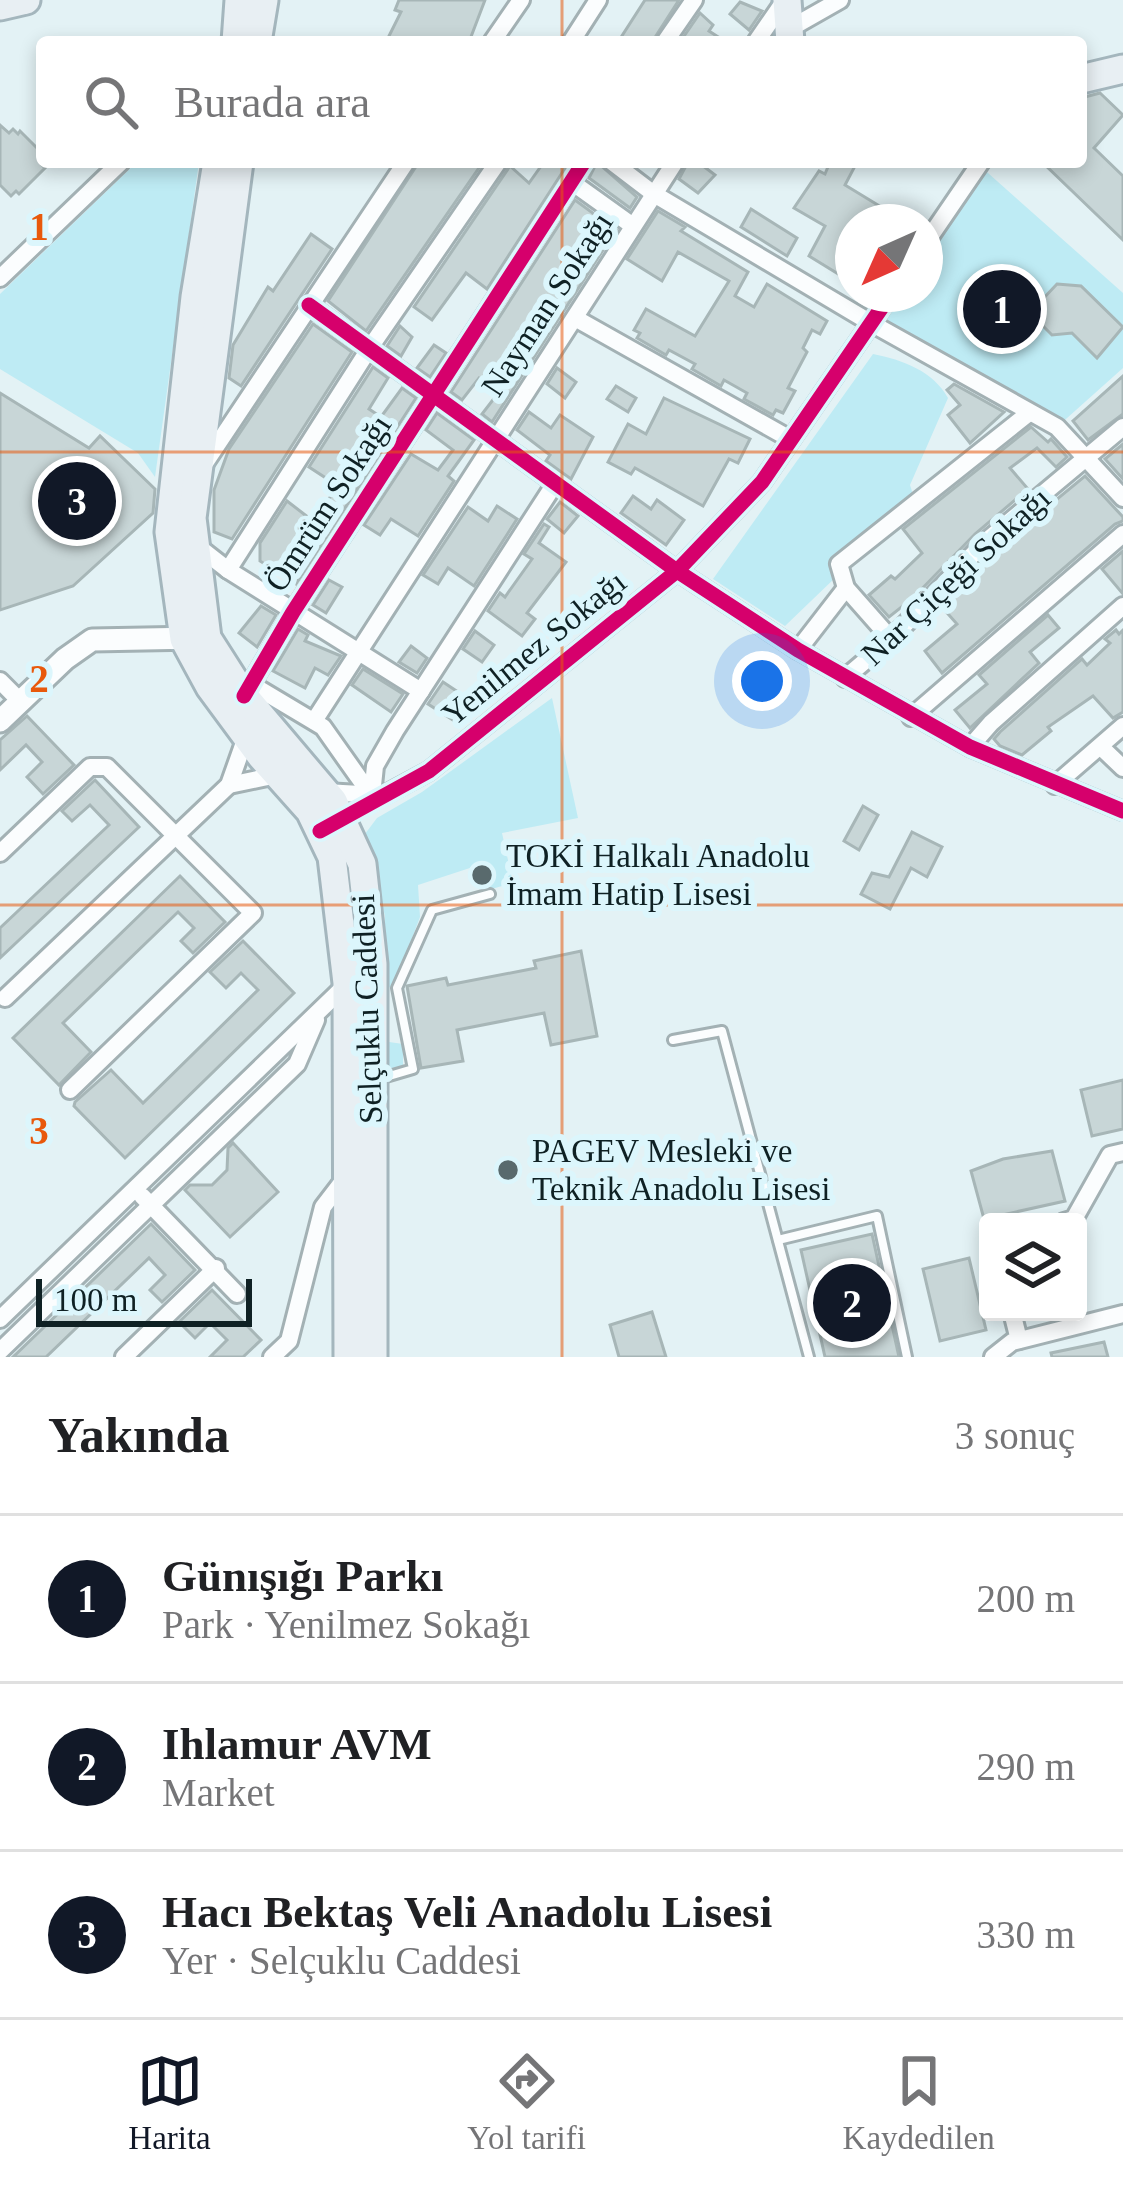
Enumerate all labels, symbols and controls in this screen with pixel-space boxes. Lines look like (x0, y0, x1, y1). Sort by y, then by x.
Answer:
search box (36, 36, 1087, 168)
icon: search (78, 69, 144, 135)
text: Burada ara (174, 77, 370, 127)
north arrow (835, 204, 943, 312)
text: 1 (29, 205, 49, 248)
street label: Nayman Sokağı (474, 205, 620, 403)
pin: 1 (963, 264, 1041, 354)
street label: Ömrüm Sokağı (258, 408, 398, 598)
pin: 3 (38, 456, 116, 546)
street label: Nar Çiçeği Sokağı (855, 480, 1057, 672)
street label: Yenilmez Sokağı (435, 563, 633, 733)
your location (732, 651, 792, 711)
text: 2 (29, 657, 49, 700)
place label: TOKİ Halkalı Anadolu İmam Hatip Lisesi (506, 838, 810, 912)
marker: TOKİ Halkalı Anadolu İmam Hatip Lisesi (469, 862, 495, 888)
street label: Selçuklu Caddesi (345, 893, 389, 1125)
text: 3 (29, 1109, 49, 1152)
place label: PAGEV Mesleki ve Teknik Anadolu Lisesi (532, 1133, 830, 1207)
marker: PAGEV Mesleki ve Teknik Anadolu Lisesi (495, 1157, 521, 1183)
map controls (979, 1213, 1087, 1321)
button: layers (979, 1213, 1087, 1321)
pin: 2 (813, 1258, 891, 1348)
scale bar (36, 1273, 252, 1326)
text: 100 m (54, 1282, 137, 1318)
text: Yakında (48, 1407, 229, 1463)
text: 3 sonuç (955, 1414, 1075, 1457)
text: Günışığı Parkı (162, 1551, 443, 1601)
text: 1 (77, 1577, 97, 1620)
text: 200 m (976, 1577, 1075, 1620)
text: Park · Yenilmez Sokağı (162, 1603, 530, 1646)
text: Ihlamur AVM (162, 1719, 432, 1769)
text: 2 (77, 1745, 97, 1788)
text: 290 m (976, 1745, 1075, 1788)
text: Market (162, 1771, 275, 1814)
text: Hacı Bektaş Veli Anadolu Lisesi (162, 1887, 772, 1937)
text: 3 (77, 1913, 97, 1956)
text: 330 m (976, 1913, 1075, 1956)
text: Yer · Selçuklu Caddesi (162, 1939, 521, 1982)
tab: Harita (128, 2048, 211, 2157)
tab: Yol tarifi (467, 2048, 586, 2157)
tab: Kaydedilen (843, 2048, 995, 2157)

